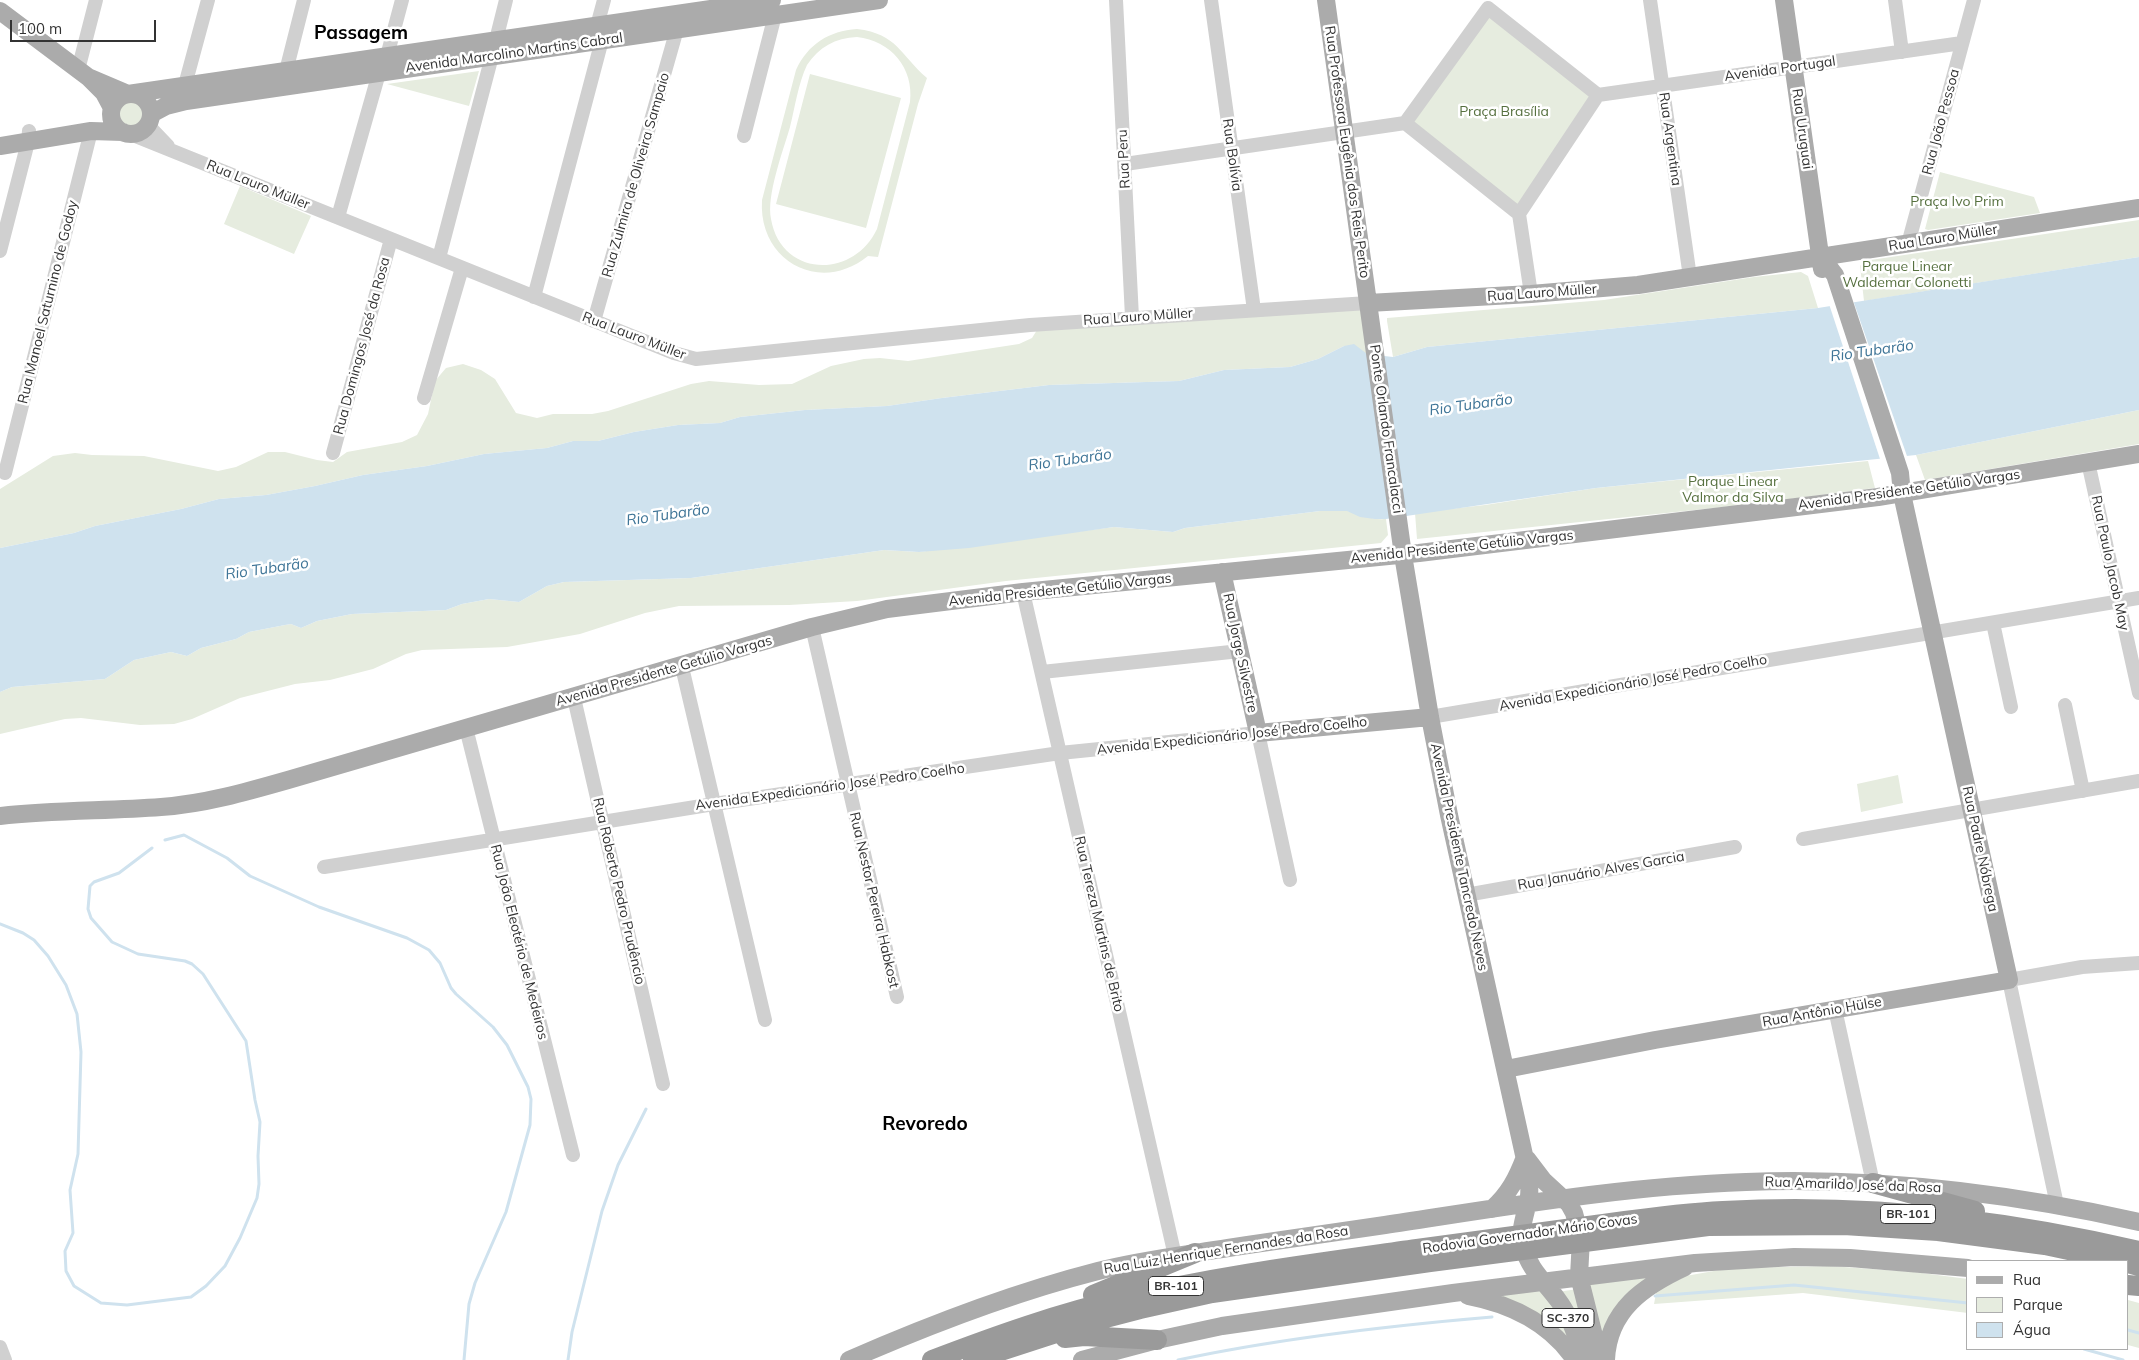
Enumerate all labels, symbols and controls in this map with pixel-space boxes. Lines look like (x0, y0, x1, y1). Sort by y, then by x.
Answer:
scale bar (12, 10, 159, 42)
text: 100 m (18, 19, 62, 38)
district label: Passagem (314, 22, 408, 44)
street label: Rua Professora Eugênia dos Reis Perito (1321, 25, 1373, 279)
street label: Avenida Marcolino Martins Cabral (404, 29, 624, 77)
street label: Avenida Portugal (1723, 53, 1837, 85)
street label: Rua João Pessoa (1919, 67, 1963, 177)
street label: Rua Zulmira de Oliveira Sampaio (599, 71, 673, 279)
street label: Rua Uruguai (1788, 88, 1816, 170)
street label: Rua Argentina (1655, 91, 1685, 187)
park label: Praça Brasília (1459, 104, 1549, 120)
street label: Rua Bolívia (1219, 118, 1245, 192)
street label: Rua Peru (1114, 129, 1134, 189)
street label: Rua Lauro Müller (204, 157, 312, 213)
park label: Praça Ivo Prim (1910, 194, 2004, 210)
street label: Rua Manoel Saturnino de Godoy (15, 198, 81, 406)
street label: Rua Lauro Müller (1887, 221, 1999, 255)
street label: Rua Domingos José da Rosa (330, 255, 394, 437)
park label: Parque Linear Waldemar Colonetti (1842, 259, 1972, 292)
street label: Rua Lauro Müller (1487, 281, 1597, 305)
street label: Rua Lauro Müller (1083, 305, 1193, 329)
street label: Rua Lauro Müller (580, 308, 688, 364)
water label: Rio Tubarão (1829, 336, 1915, 366)
street label: Ponte Orlando Francalacci (1366, 343, 1406, 515)
water label: Rio Tubarão (1428, 390, 1514, 420)
water label: Rio Tubarão (1027, 445, 1113, 475)
street label: Avenida Presidente Getúlio Vargas (1797, 466, 2021, 514)
park label: Parque Linear Valmor da Silva (1682, 474, 1784, 507)
street label: Rua Paulo Jacob May (2087, 494, 2133, 632)
water label: Rio Tubarão (625, 500, 711, 530)
street label: Avenida Presidente Getúlio Vargas (1350, 527, 1574, 567)
water label: Rio Tubarão (224, 554, 310, 584)
street label: Avenida Presidente Getúlio Vargas (948, 570, 1172, 610)
street label: Rua Jorge Silvestre (1219, 592, 1261, 714)
street label: Avenida Presidente Getúlio Vargas (554, 632, 774, 710)
street label: Avenida Expedicionário José Pedro Coelho (1498, 651, 1768, 715)
street label: Avenida Expedicionário José Pedro Coelho (1096, 713, 1368, 759)
street label: Avenida Presidente Tancredo Neves (1427, 742, 1491, 972)
street label: Avenida Expedicionário José Pedro Coelho (694, 760, 966, 814)
street label: Rua Padre Nóbrega (1958, 785, 2002, 913)
street label: Rua Roberto Pedro Prudêncio (589, 796, 649, 986)
street label: Rua Nestor Pereira Habkost (846, 810, 902, 990)
street label: Rua Tereza Martins de Brito (1071, 834, 1127, 1014)
street label: Rua João Eleotério de Medeiros (487, 843, 551, 1041)
street label: Rua Januário Alves Garcia (1516, 848, 1686, 894)
street label: Rua Antônio Hülse (1761, 993, 1883, 1031)
district label: Revoredo (882, 1113, 968, 1135)
street label: Rua Amarildo José da Rosa (1764, 1174, 1942, 1196)
road number: BR-101 (1880, 1204, 1936, 1224)
street label: Rodovia Governador Mário Covas (1422, 1211, 1638, 1257)
street label: Rua Luiz Henrique Fernandes da Rosa (1103, 1222, 1349, 1278)
legend (1966, 1260, 2129, 1350)
text: Rua (2013, 1270, 2041, 1289)
road number: BR-101 (1148, 1276, 1204, 1295)
text: Parque (2013, 1295, 2063, 1314)
road number: SC-370 (1542, 1309, 1594, 1328)
text: Água (2013, 1320, 2051, 1339)

